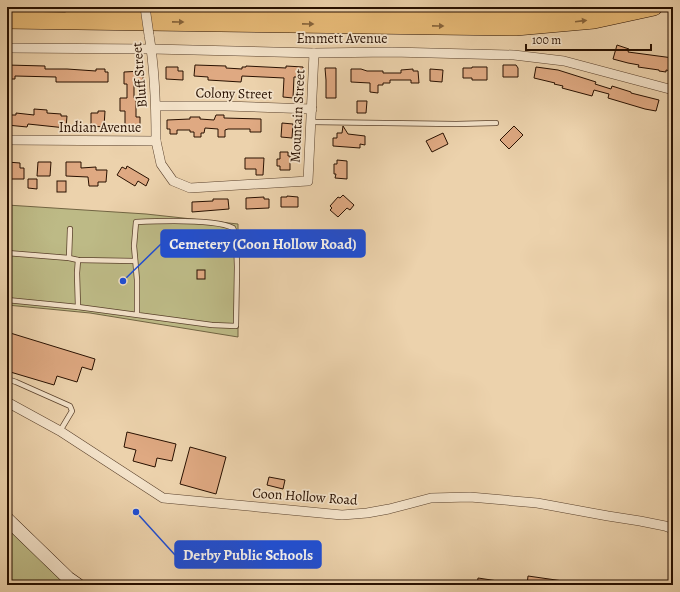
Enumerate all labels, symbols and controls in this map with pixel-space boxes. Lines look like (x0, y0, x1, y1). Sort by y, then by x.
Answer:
one-way arrow (575, 18, 587, 24)
one-way arrow (172, 19, 185, 25)
one-way arrow (302, 21, 315, 27)
one-way arrow (432, 23, 444, 30)
scale bar (526, 26, 651, 52)
street label: Emmett Avenue (296, 29, 388, 48)
text: 100 m (532, 32, 561, 48)
street label: Bluff Street (127, 41, 152, 108)
street label: Mountain Street (286, 68, 309, 163)
street label: Colony Street (195, 83, 273, 104)
street label: Indian Avenue (59, 118, 141, 137)
callout: Cemetery (Coon Hollow Road) (161, 230, 365, 257)
text: Cemetery (Coon Hollow Road) (169, 234, 357, 254)
street label: Coon Hollow Road (252, 483, 359, 510)
callout: Derby Public Schools (175, 541, 321, 568)
text: Derby Public Schools (183, 545, 313, 565)

